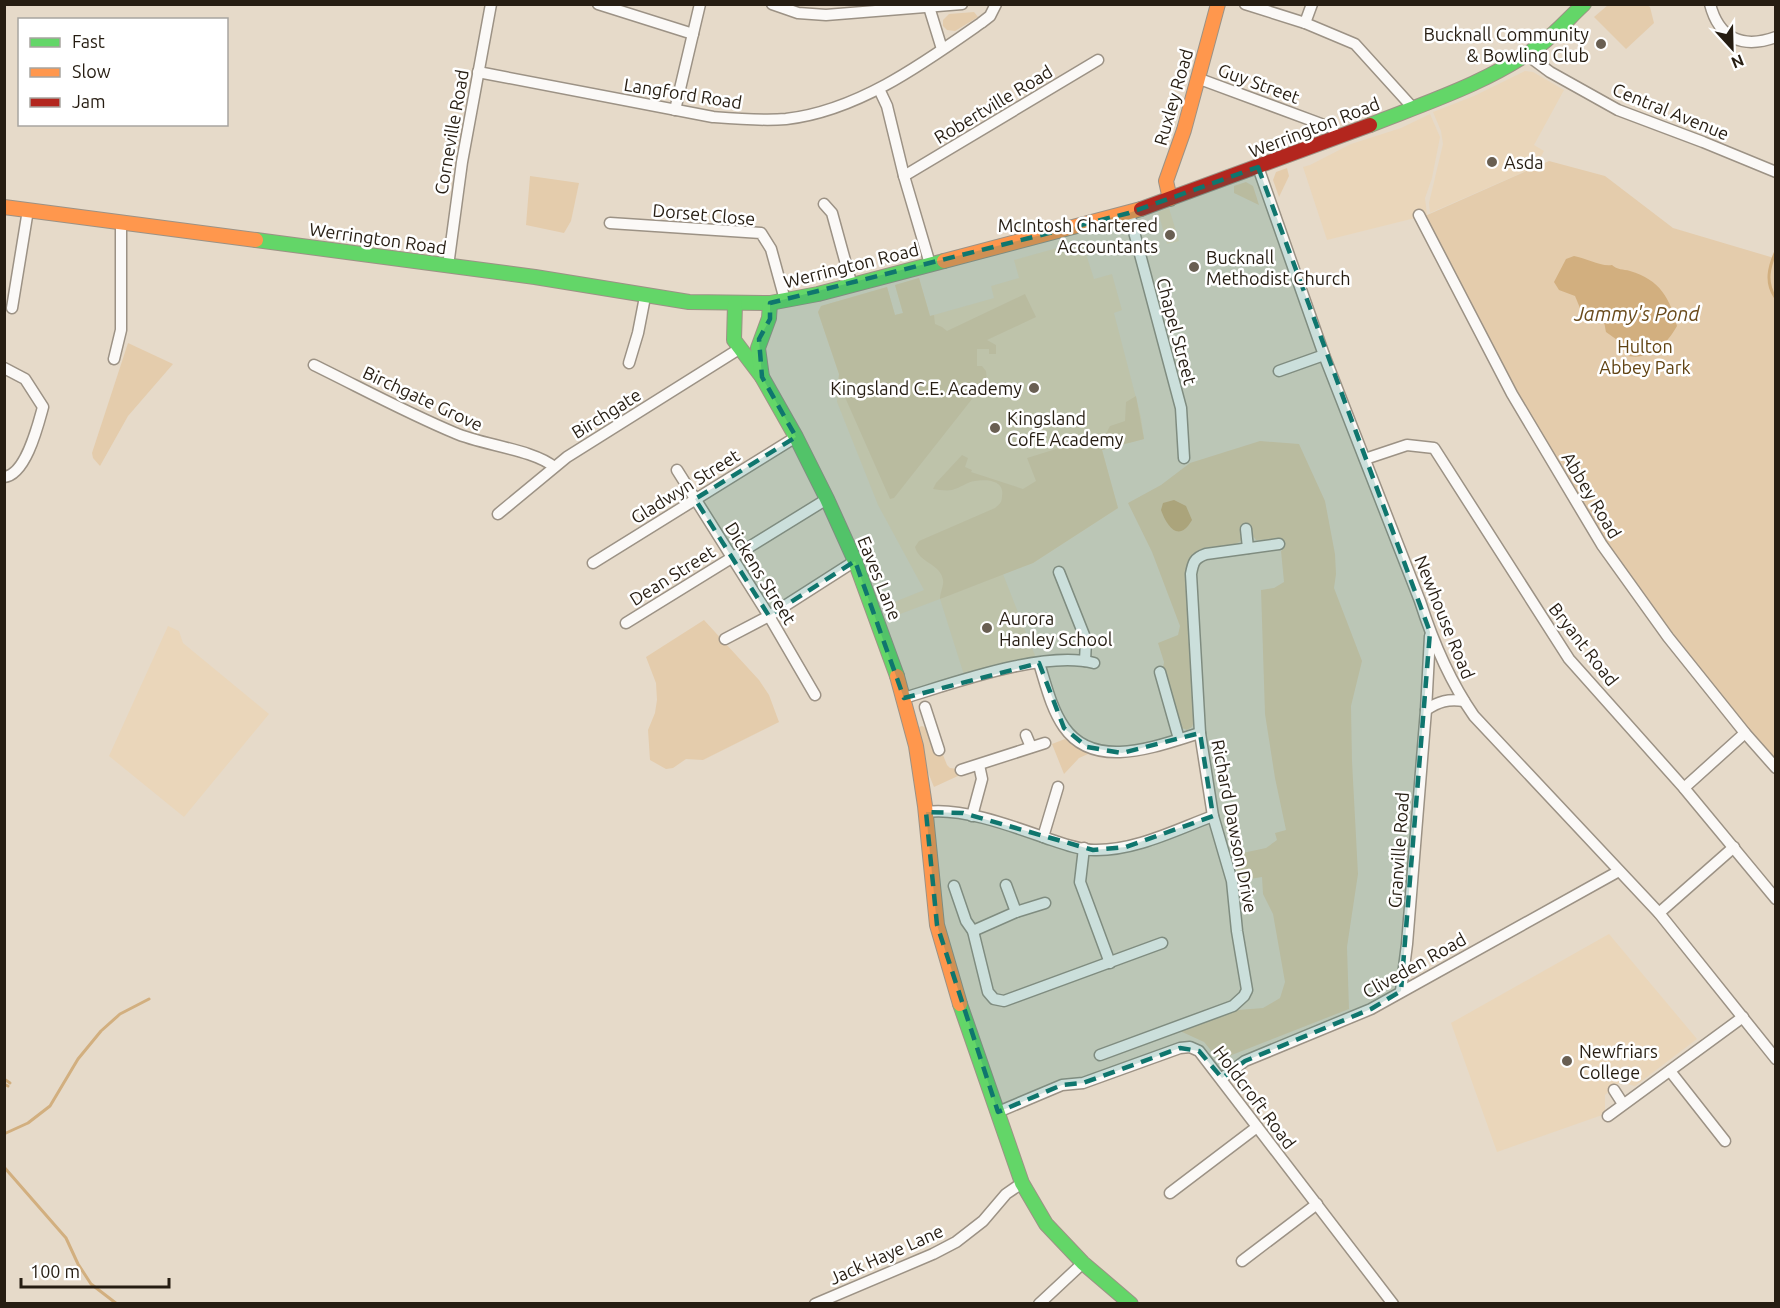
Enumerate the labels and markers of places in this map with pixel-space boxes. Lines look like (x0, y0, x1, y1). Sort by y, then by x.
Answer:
place label: Bucknall Community & Bowling Club (1423, 24, 1589, 65)
marker: Bucknall Community & Bowling Club (1594, 37, 1608, 51)
place label: Asda (1504, 152, 1544, 172)
marker: Asda (1485, 155, 1499, 169)
place label: McIntosh Chartered Accountants (998, 215, 1158, 256)
marker: McIntosh Chartered Accountants (1163, 228, 1177, 242)
place label: Bucknall Methodist Church (1206, 247, 1350, 288)
marker: Bucknall Methodist Church (1187, 260, 1201, 274)
place label: Kingsland C.E. Academy (830, 378, 1022, 398)
marker: Kingsland C.E. Academy (1027, 381, 1041, 395)
place label: Kingsland CofE Academy (1007, 408, 1124, 449)
marker: Kingsland CofE Academy (988, 421, 1002, 435)
place label: Aurora Hanley School (999, 608, 1113, 649)
marker: Aurora Hanley School (980, 621, 994, 635)
place label: Newfriars College (1579, 1041, 1658, 1082)
marker: Newfriars College (1560, 1054, 1574, 1068)

